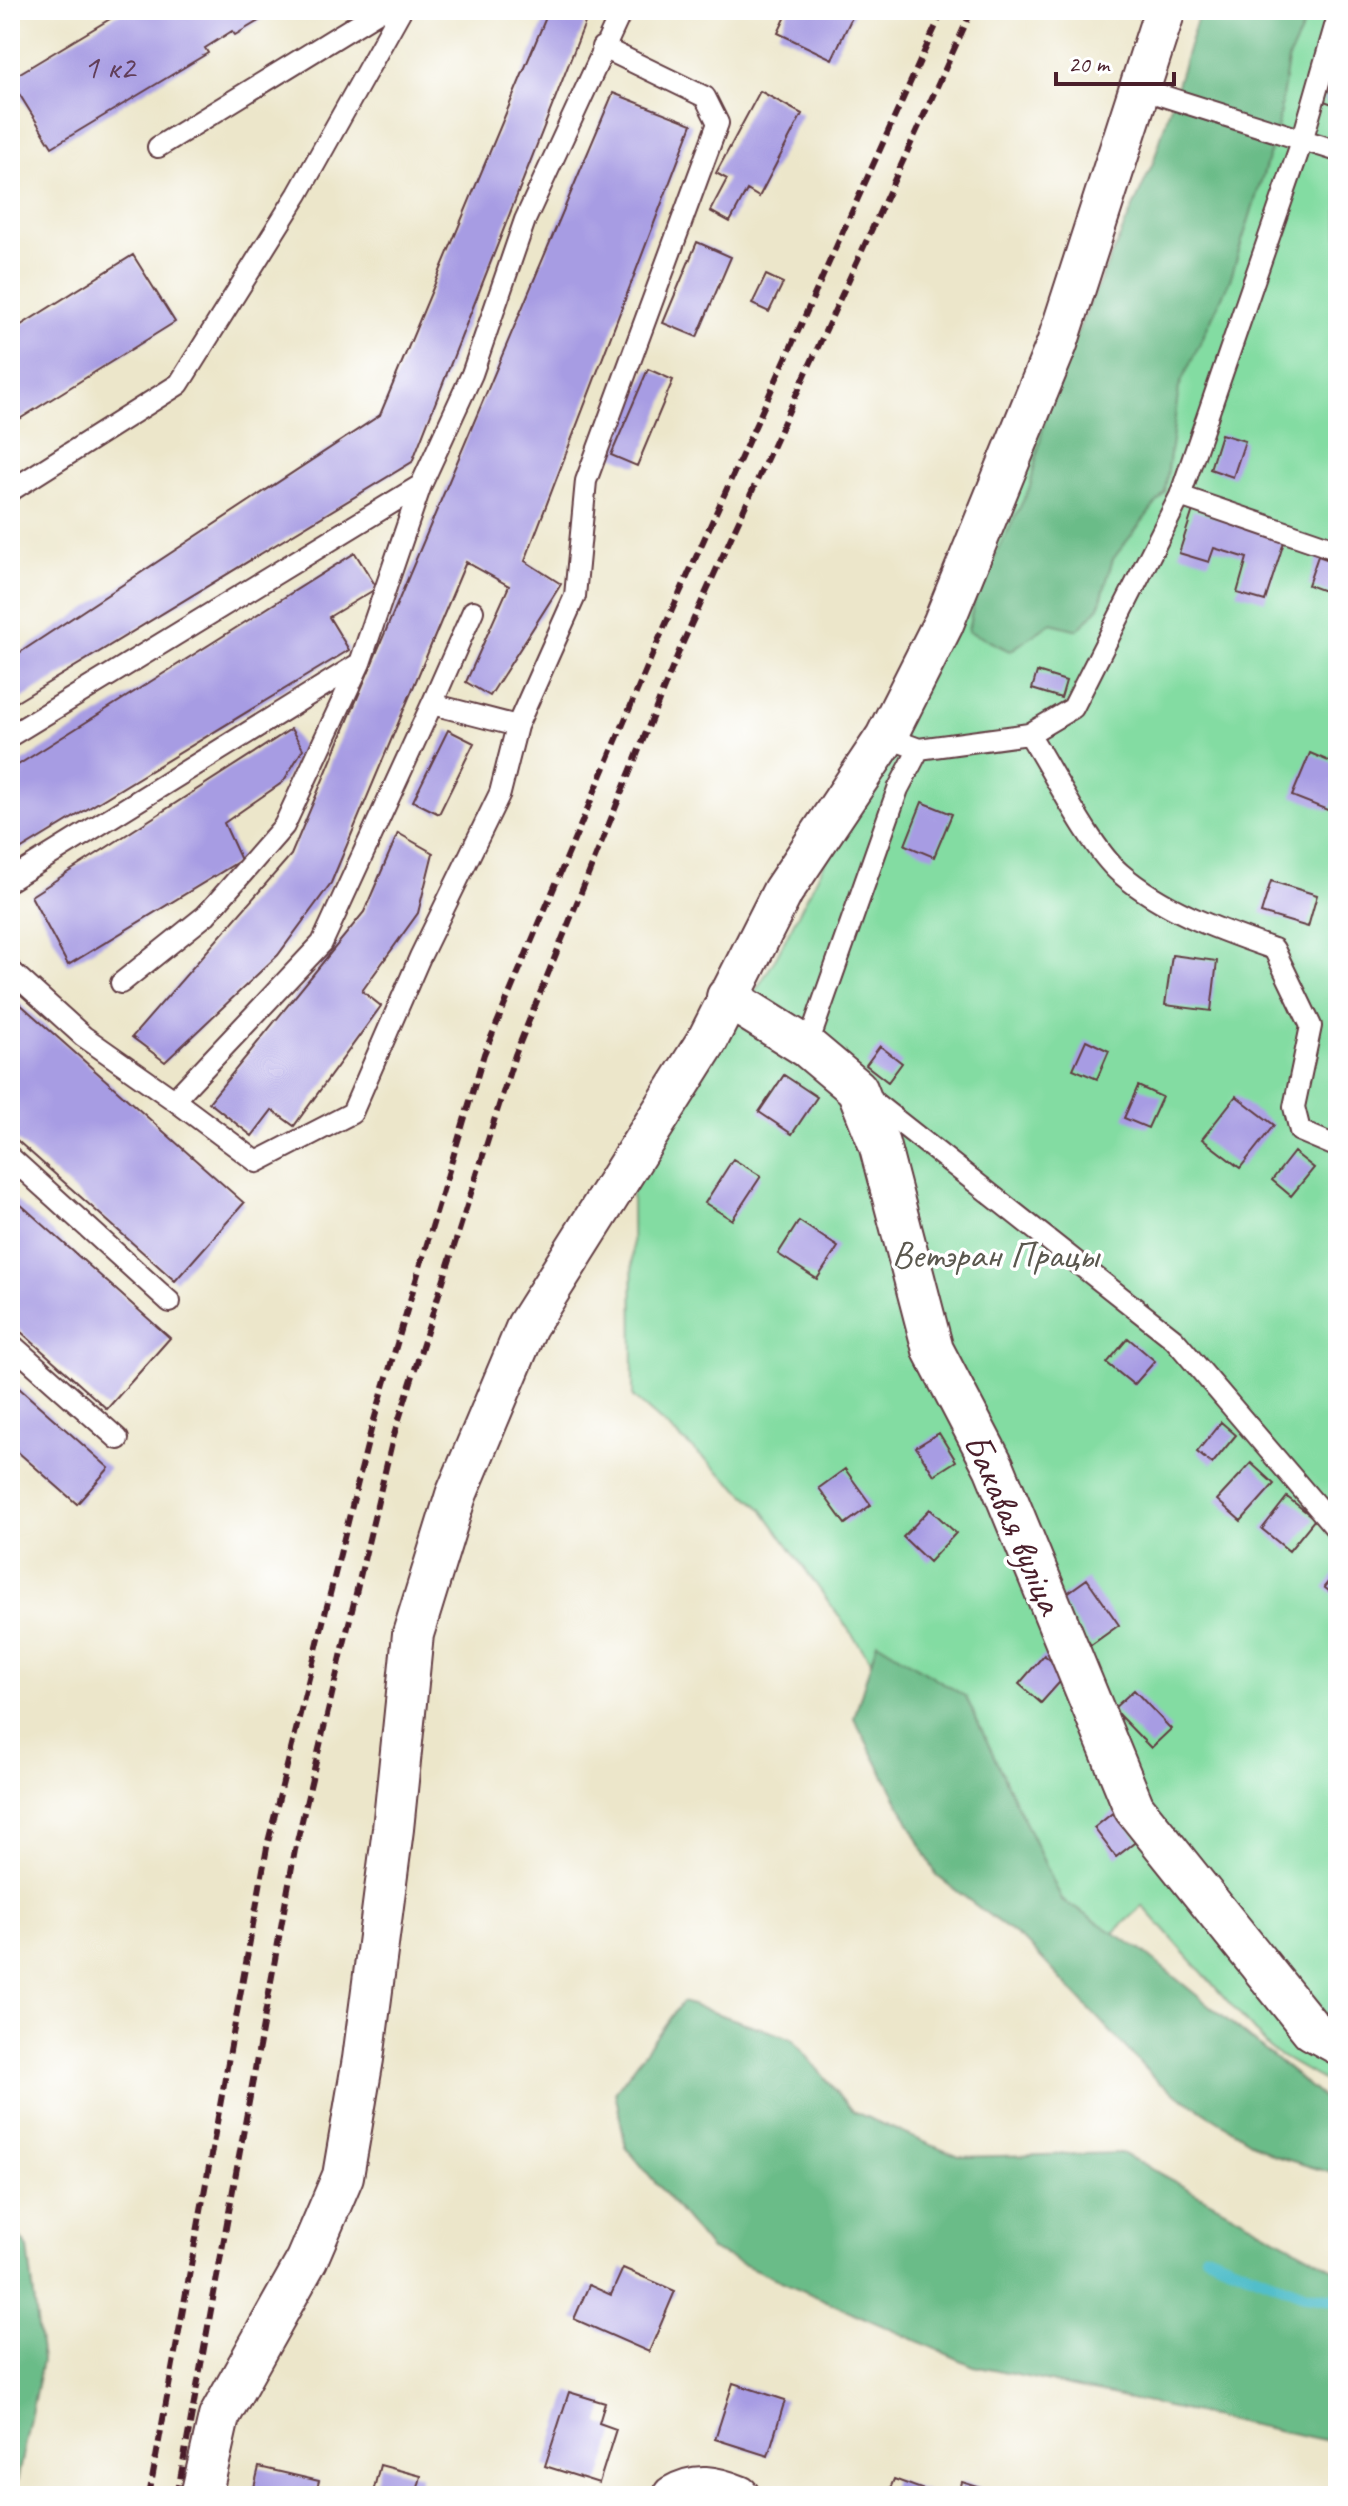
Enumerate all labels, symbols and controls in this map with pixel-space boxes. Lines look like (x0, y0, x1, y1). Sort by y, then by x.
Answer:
scale bar (1056, 36, 1174, 86)
house number: 1 к2 (83, 45, 137, 88)
text: 20 m (1068, 49, 1111, 79)
park label: Ветэран Працы (892, 1231, 1101, 1278)
street label: Бакавая вуліца (953, 1426, 1075, 1623)

